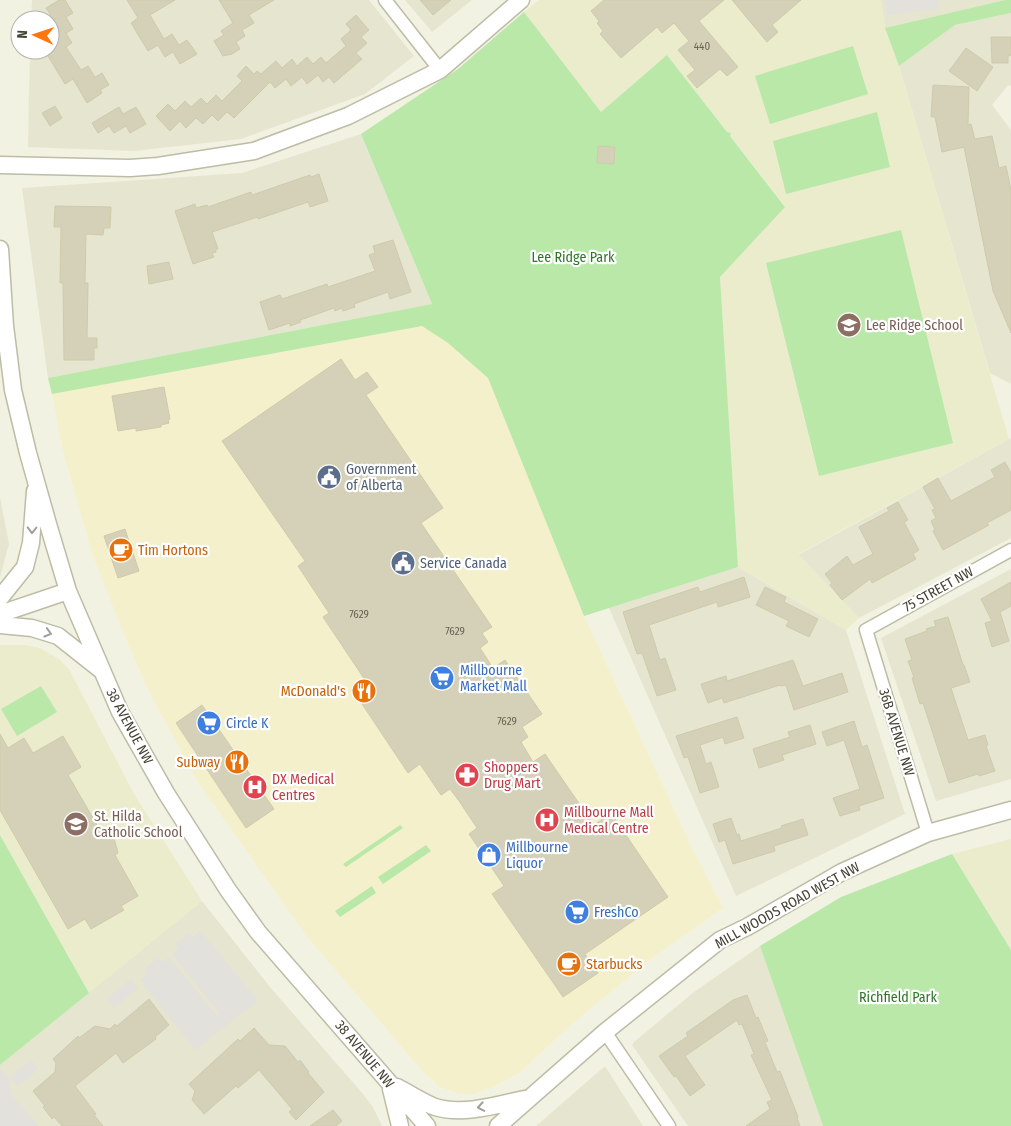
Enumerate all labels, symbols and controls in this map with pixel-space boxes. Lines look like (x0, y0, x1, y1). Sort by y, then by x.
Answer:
north arrow (10, 10, 60, 60)
text: N (14, 30, 31, 39)
house number: 440 (694, 40, 710, 53)
park label: Lee Ridge Park (531, 249, 615, 266)
school or university icon: Lee Ridge School (836, 312, 862, 338)
place label: Lee Ridge School (866, 317, 963, 334)
place label: Government of Alberta (346, 461, 417, 494)
public building icon: Government of Alberta (316, 464, 342, 490)
one-way arrow (27, 526, 37, 534)
cafe icon: Tim Hortons (108, 537, 134, 563)
place label: Tim Hortons (138, 542, 208, 559)
public building icon: Service Canada (390, 550, 416, 576)
place label: Service Canada (420, 555, 507, 572)
street label: 75 STREET NW (900, 563, 977, 616)
house number: 7629 (349, 608, 369, 621)
house number: 7629 (445, 625, 465, 638)
one-way arrow (43, 627, 52, 637)
place label: Millbourne Market Mall (460, 662, 527, 695)
supermarket icon: Millbourne Market Mall (429, 665, 455, 691)
restaurant icon: McDonald's (351, 678, 377, 704)
place label: McDonald's (281, 683, 346, 700)
street label: 38 AVENUE NW (103, 686, 157, 767)
street label: 36B AVENUE NW (875, 686, 918, 778)
supermarket icon: Circle K (196, 710, 222, 736)
place label: Circle K (226, 715, 269, 732)
house number: 7629 (497, 715, 517, 728)
restaurant icon: Subway (224, 749, 250, 775)
place label: Subway (176, 754, 221, 771)
place label: Shoppers Drug Mart (484, 759, 541, 792)
pharmacy icon: Shoppers Drug Mart (454, 762, 480, 788)
place label: DX Medical Centres (272, 771, 335, 804)
hospital icon: DX Medical Centres (242, 774, 268, 800)
place label: Millbourne Mall Medical Centre (564, 804, 654, 837)
hospital icon: Millbourne Mall Medical Centre (534, 807, 560, 833)
place label: St. Hilda Catholic School (94, 808, 183, 841)
school or university icon: St. Hilda Catholic School (63, 811, 89, 837)
place label: Millbourne Liquor (506, 839, 568, 872)
shop icon: Millbourne Liquor (476, 842, 502, 868)
street label: MILL WOODS ROAD WEST NW (712, 858, 863, 952)
supermarket icon: FreshCo (564, 899, 590, 925)
place label: FreshCo (594, 904, 639, 921)
cafe icon: Starbucks (556, 951, 582, 977)
place label: Starbucks (586, 956, 642, 973)
park label: Richfield Park (859, 989, 937, 1006)
street label: 38 AVENUE NW (331, 1017, 398, 1092)
one-way arrow (477, 1102, 485, 1112)

